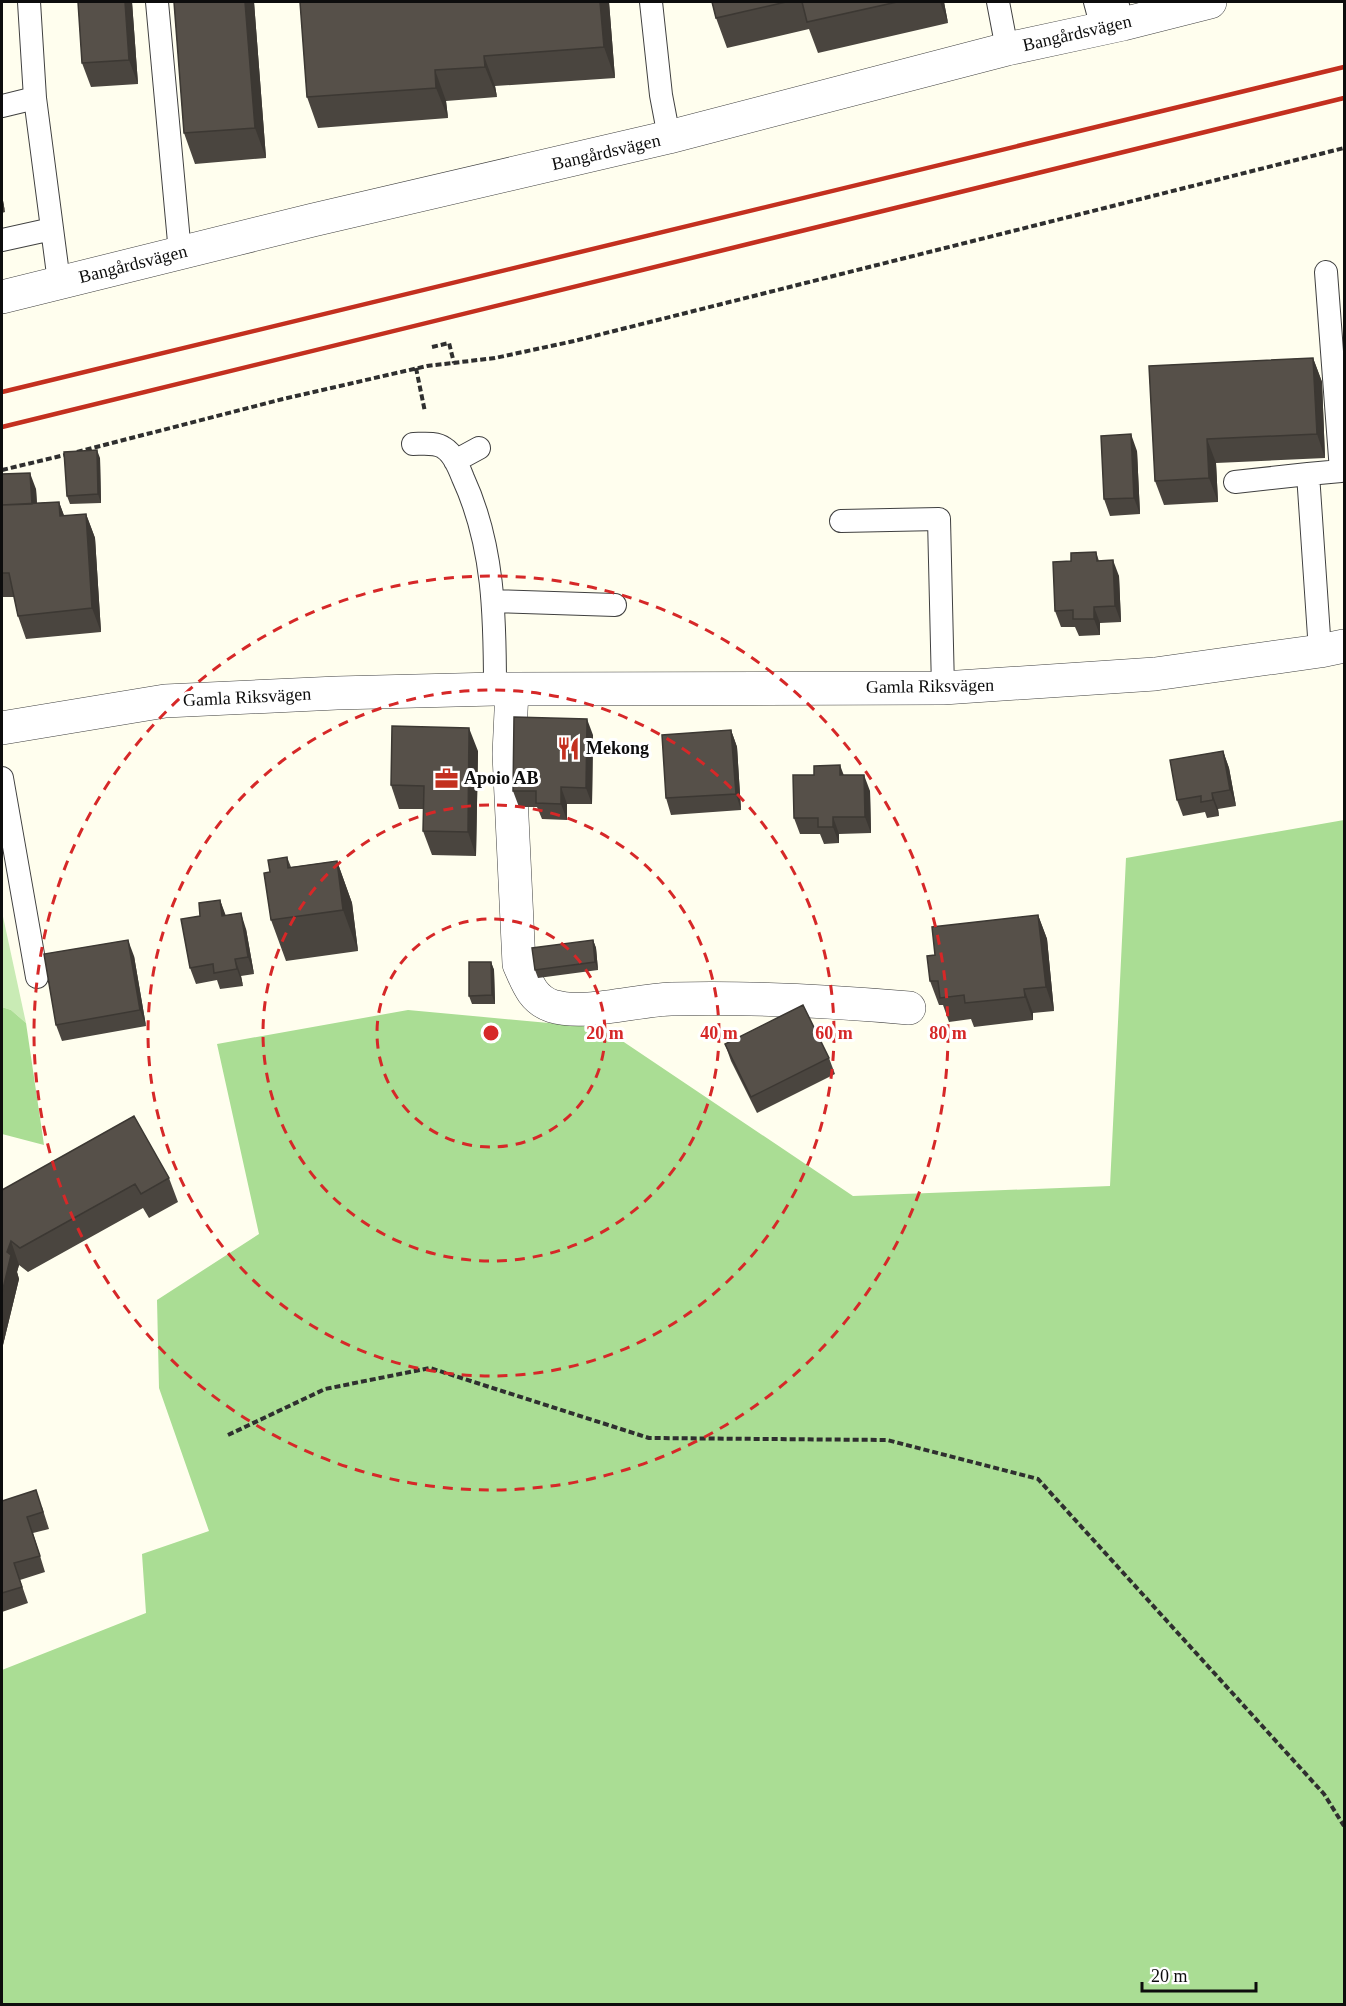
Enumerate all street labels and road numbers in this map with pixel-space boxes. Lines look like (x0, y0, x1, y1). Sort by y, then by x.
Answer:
street label: Bangårdsvägen (1021, 11, 1133, 55)
street label: Bangårdsvägen (550, 130, 662, 174)
street label: Bangårdsvägen (77, 241, 189, 287)
street label: Gamla Riksvägen (866, 675, 994, 697)
street label: Gamla Riksvägen (182, 684, 312, 710)

